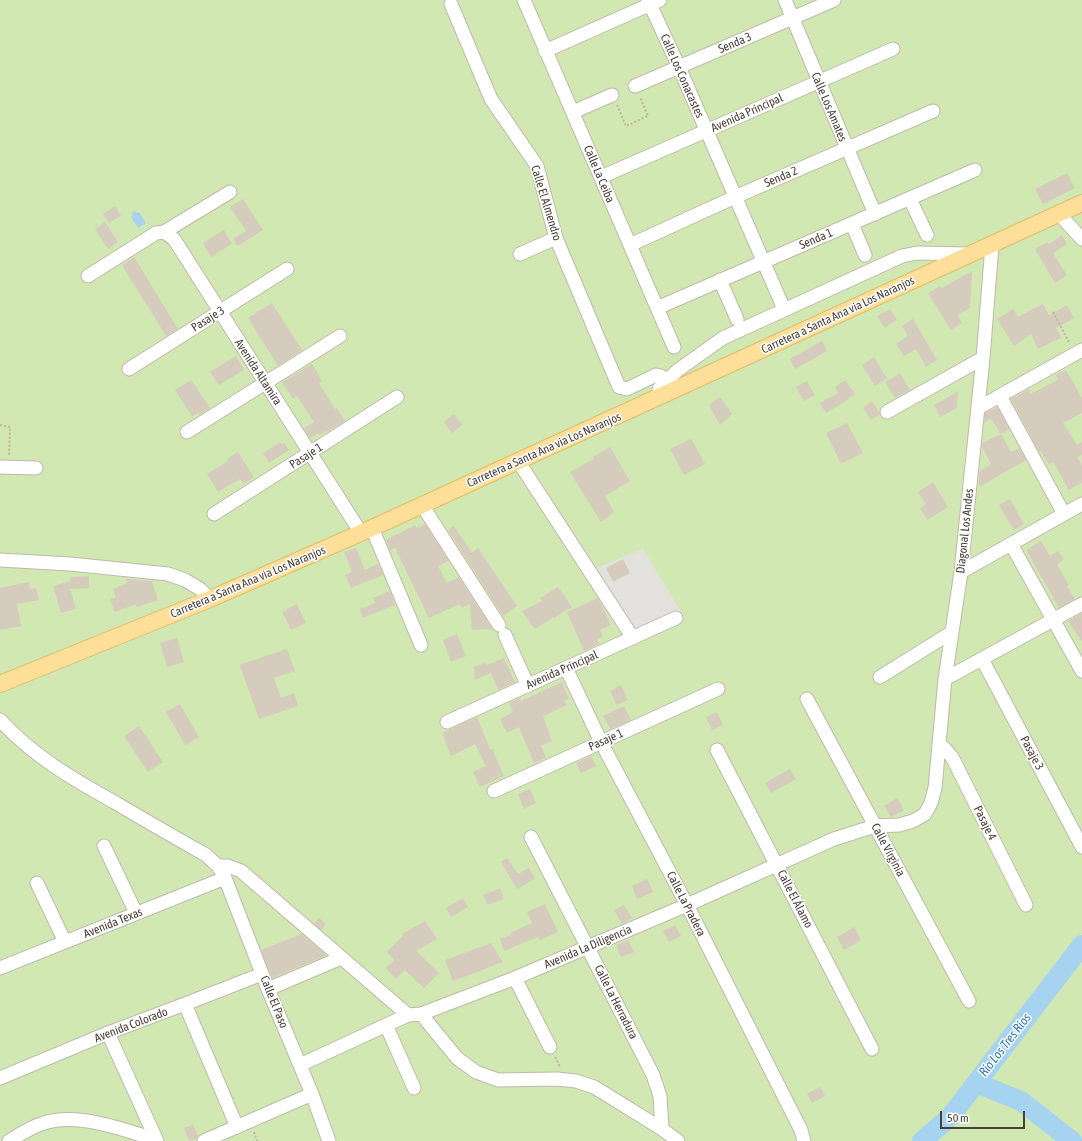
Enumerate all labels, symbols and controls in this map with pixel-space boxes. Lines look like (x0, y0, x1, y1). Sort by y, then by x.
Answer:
street label: Senda 3 (716, 30, 754, 56)
street label: Calle Los Conacastes (657, 32, 707, 120)
street label: Calle Los Amates (808, 70, 850, 144)
street label: Avenida Principal (709, 91, 785, 135)
street label: Calle La Ceiba (580, 143, 618, 205)
street label: Calle El Almendro (528, 164, 564, 242)
street label: Senda 2 (762, 164, 800, 190)
street label: Senda 1 (797, 226, 835, 252)
street label: Carretera a Santa Ana via Los Naranjos (759, 273, 917, 357)
street label: Pasaje 3 (189, 303, 227, 335)
street label: Avenida Altamira (231, 336, 285, 408)
street label: Carretera a Santa Ana via Los Naranjos (465, 409, 623, 491)
street label: Pasaje 1 (287, 440, 325, 472)
street label: Diagonal Los Andes (953, 488, 977, 574)
street label: Carretera a Santa Ana via Los Naranjos (168, 543, 328, 621)
street label: Avenida Principal (524, 648, 600, 692)
street label: Pasaje 1 (586, 726, 626, 754)
street label: Pasaje 3 (1017, 733, 1047, 773)
street label: Pasaje 4 (971, 803, 999, 843)
street label: Calle Virginia (868, 821, 908, 879)
street label: Calle El Álamo (774, 868, 816, 930)
street label: Calle La Pradera (663, 869, 709, 939)
street label: Avenida Texas (81, 905, 145, 941)
street label: Avenida La Diligencia (542, 922, 634, 972)
street label: Calle La Herradura (591, 962, 641, 1042)
street label: Calle El Paso (257, 974, 291, 1030)
street label: Avenida Colorado (92, 1004, 170, 1046)
water label: Río Los Tres Ríos (976, 1010, 1034, 1080)
scale bar (942, 1103, 1027, 1129)
text: 50 m (947, 1111, 969, 1125)

